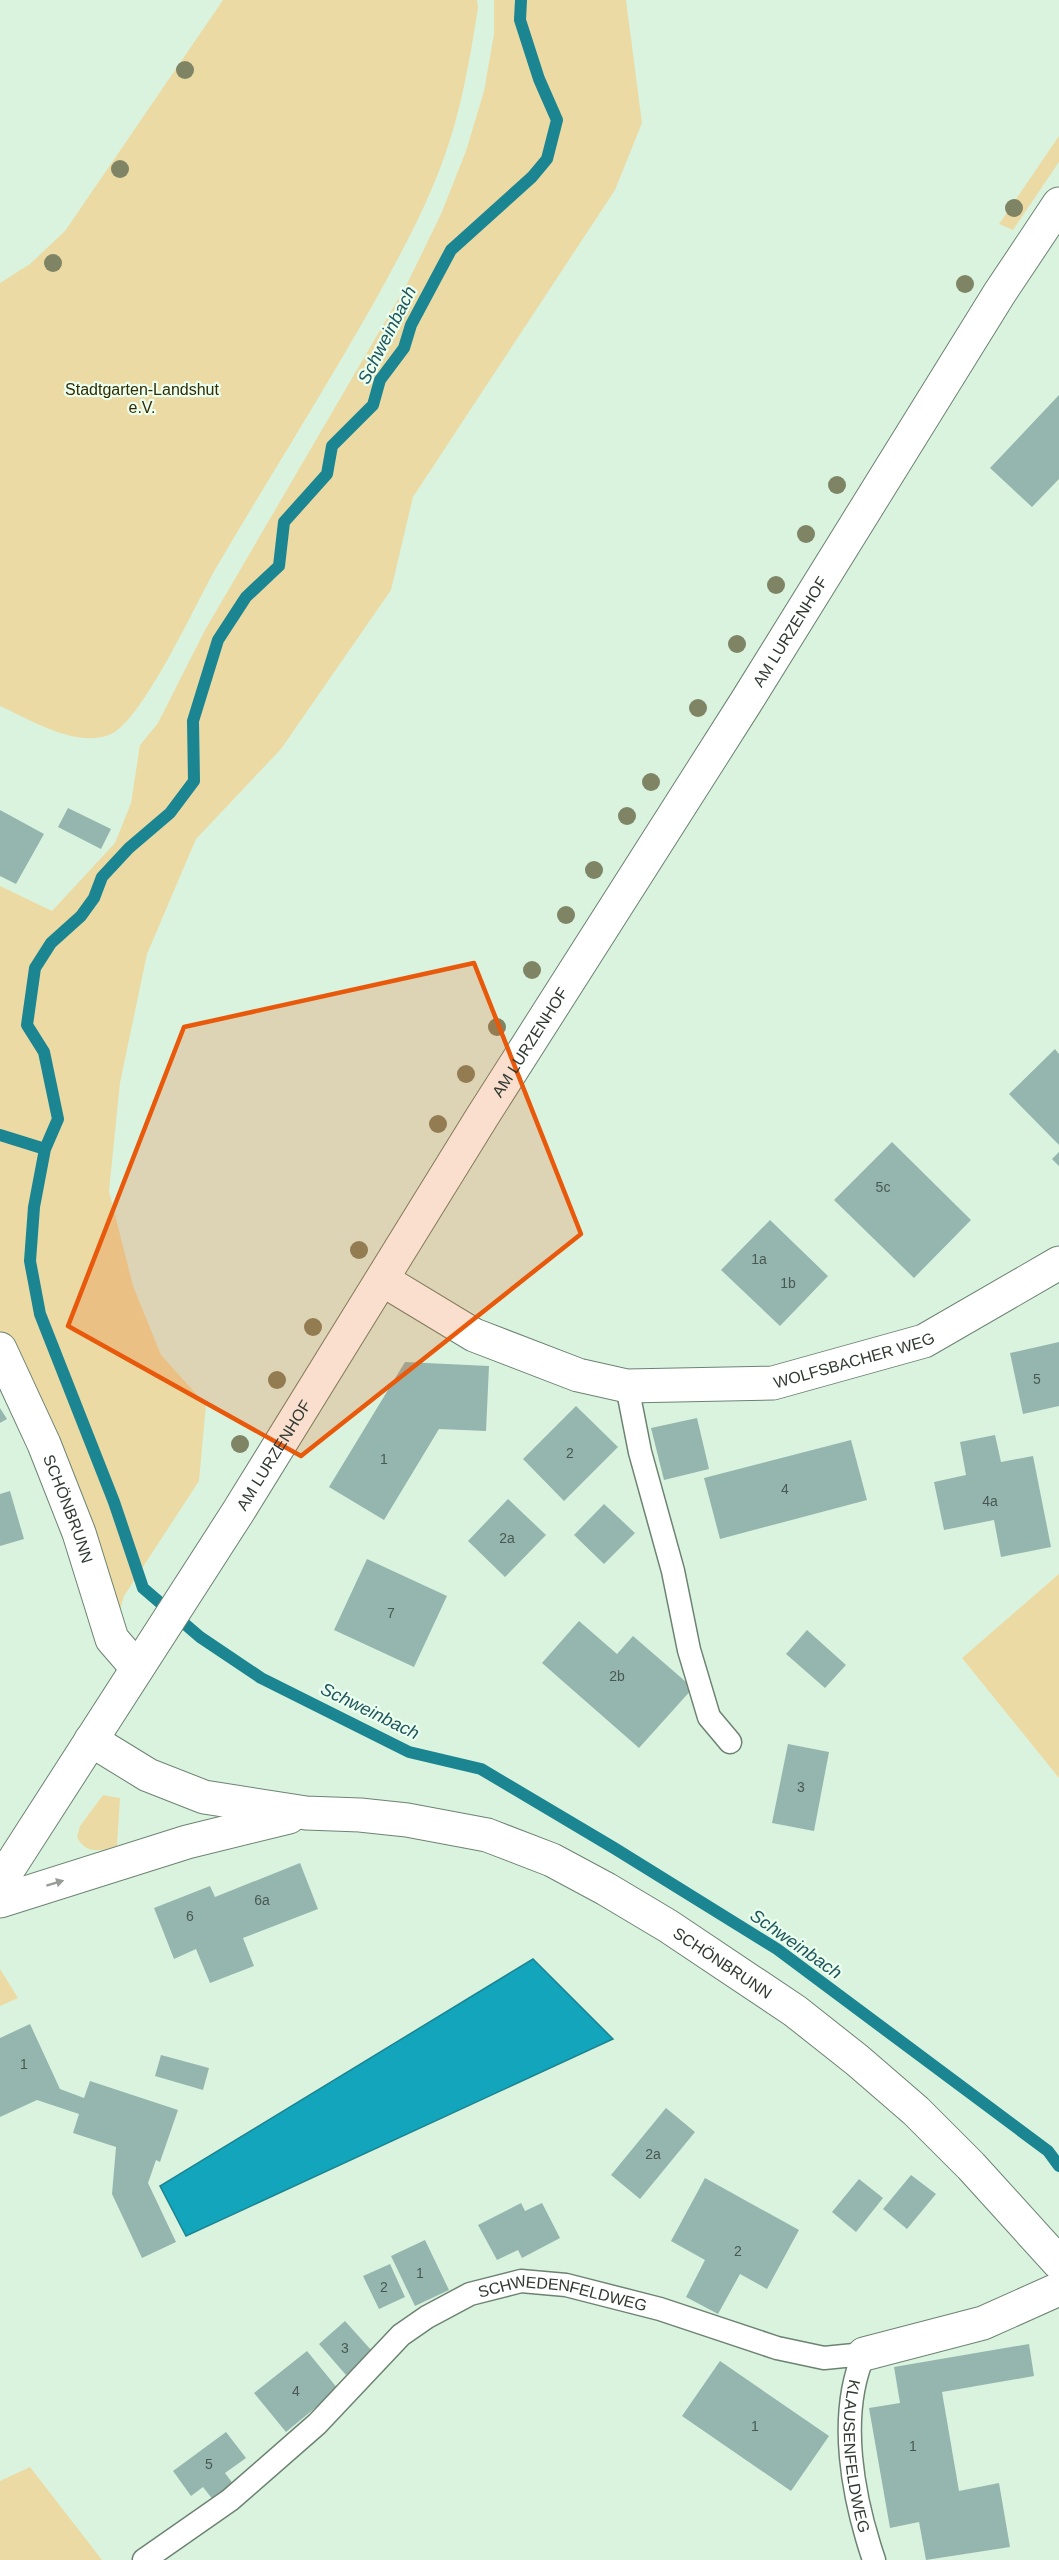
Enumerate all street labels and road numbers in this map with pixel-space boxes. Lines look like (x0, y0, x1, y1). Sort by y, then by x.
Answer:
street label: AM LURZENHOF (750, 573, 831, 690)
street label: AM LURZENHOF (489, 984, 571, 1100)
street label: WOLFSBACHER WEG (772, 1329, 938, 1391)
street label: AM LURZENHOF (233, 1397, 314, 1513)
street label: SCHÖNBRUNN (40, 1452, 96, 1565)
street label: SCHÖNBRUNN (670, 1924, 775, 2002)
street label: SCHWEDENFELDWEG (476, 2272, 649, 2314)
street label: KLAUSENFELDWEG (841, 2378, 873, 2535)

